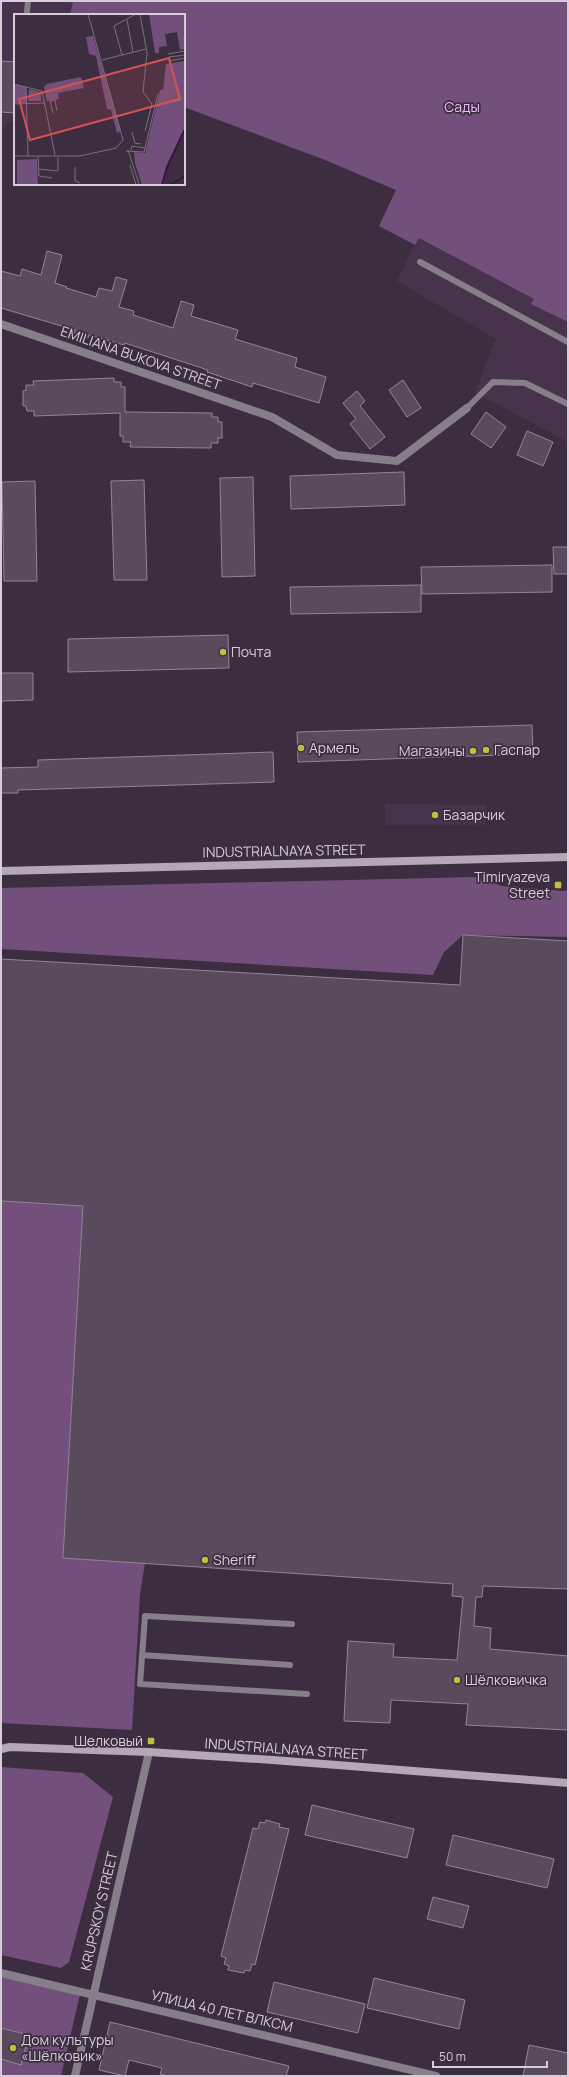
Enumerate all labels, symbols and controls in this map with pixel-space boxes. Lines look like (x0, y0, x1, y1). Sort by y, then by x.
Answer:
inset map (14, 14, 185, 185)
park label: Сады (444, 97, 480, 116)
street label: EMILIANA BUKOVA STREET (58, 321, 225, 394)
place label: Почта (231, 642, 271, 661)
marker: Почта (218, 647, 228, 657)
place label: Армель (309, 738, 360, 757)
place label: Гаспар (494, 740, 540, 759)
place label: Магазины (399, 741, 465, 760)
marker: Армель (296, 743, 306, 753)
marker: Гаспар (481, 745, 491, 755)
marker: Магазины (468, 746, 478, 756)
place label: Базарчик (443, 805, 506, 824)
marker: Базарчик (430, 810, 440, 820)
street label: INDUSTRIALNAYA STREET (202, 840, 366, 861)
place label: Timiryazeva Street (474, 867, 550, 902)
marker: Timiryazeva Street (553, 880, 563, 890)
place label: Sheriff (213, 1550, 256, 1569)
marker: Sheriff (200, 1555, 210, 1565)
place label: Шёлковичка (465, 1670, 547, 1689)
marker: Шёлковичка (452, 1675, 462, 1685)
place label: Шелковый (74, 1731, 143, 1750)
street label: INDUSTRIALNAYA STREET (204, 1733, 369, 1764)
marker: Шелковый (146, 1736, 156, 1746)
street label: KRUPSKOY STREET (76, 1849, 122, 1972)
street label: УЛИЦА 40 ЛЕТ ВЛКСМ (149, 1985, 295, 2036)
place label: Дом культуры «Шёлковик» (21, 2030, 114, 2065)
marker: Дом культуры «Шёлковик» (8, 2043, 18, 2053)
scale bar (433, 2043, 547, 2069)
text: 50 m (439, 2048, 466, 2065)

